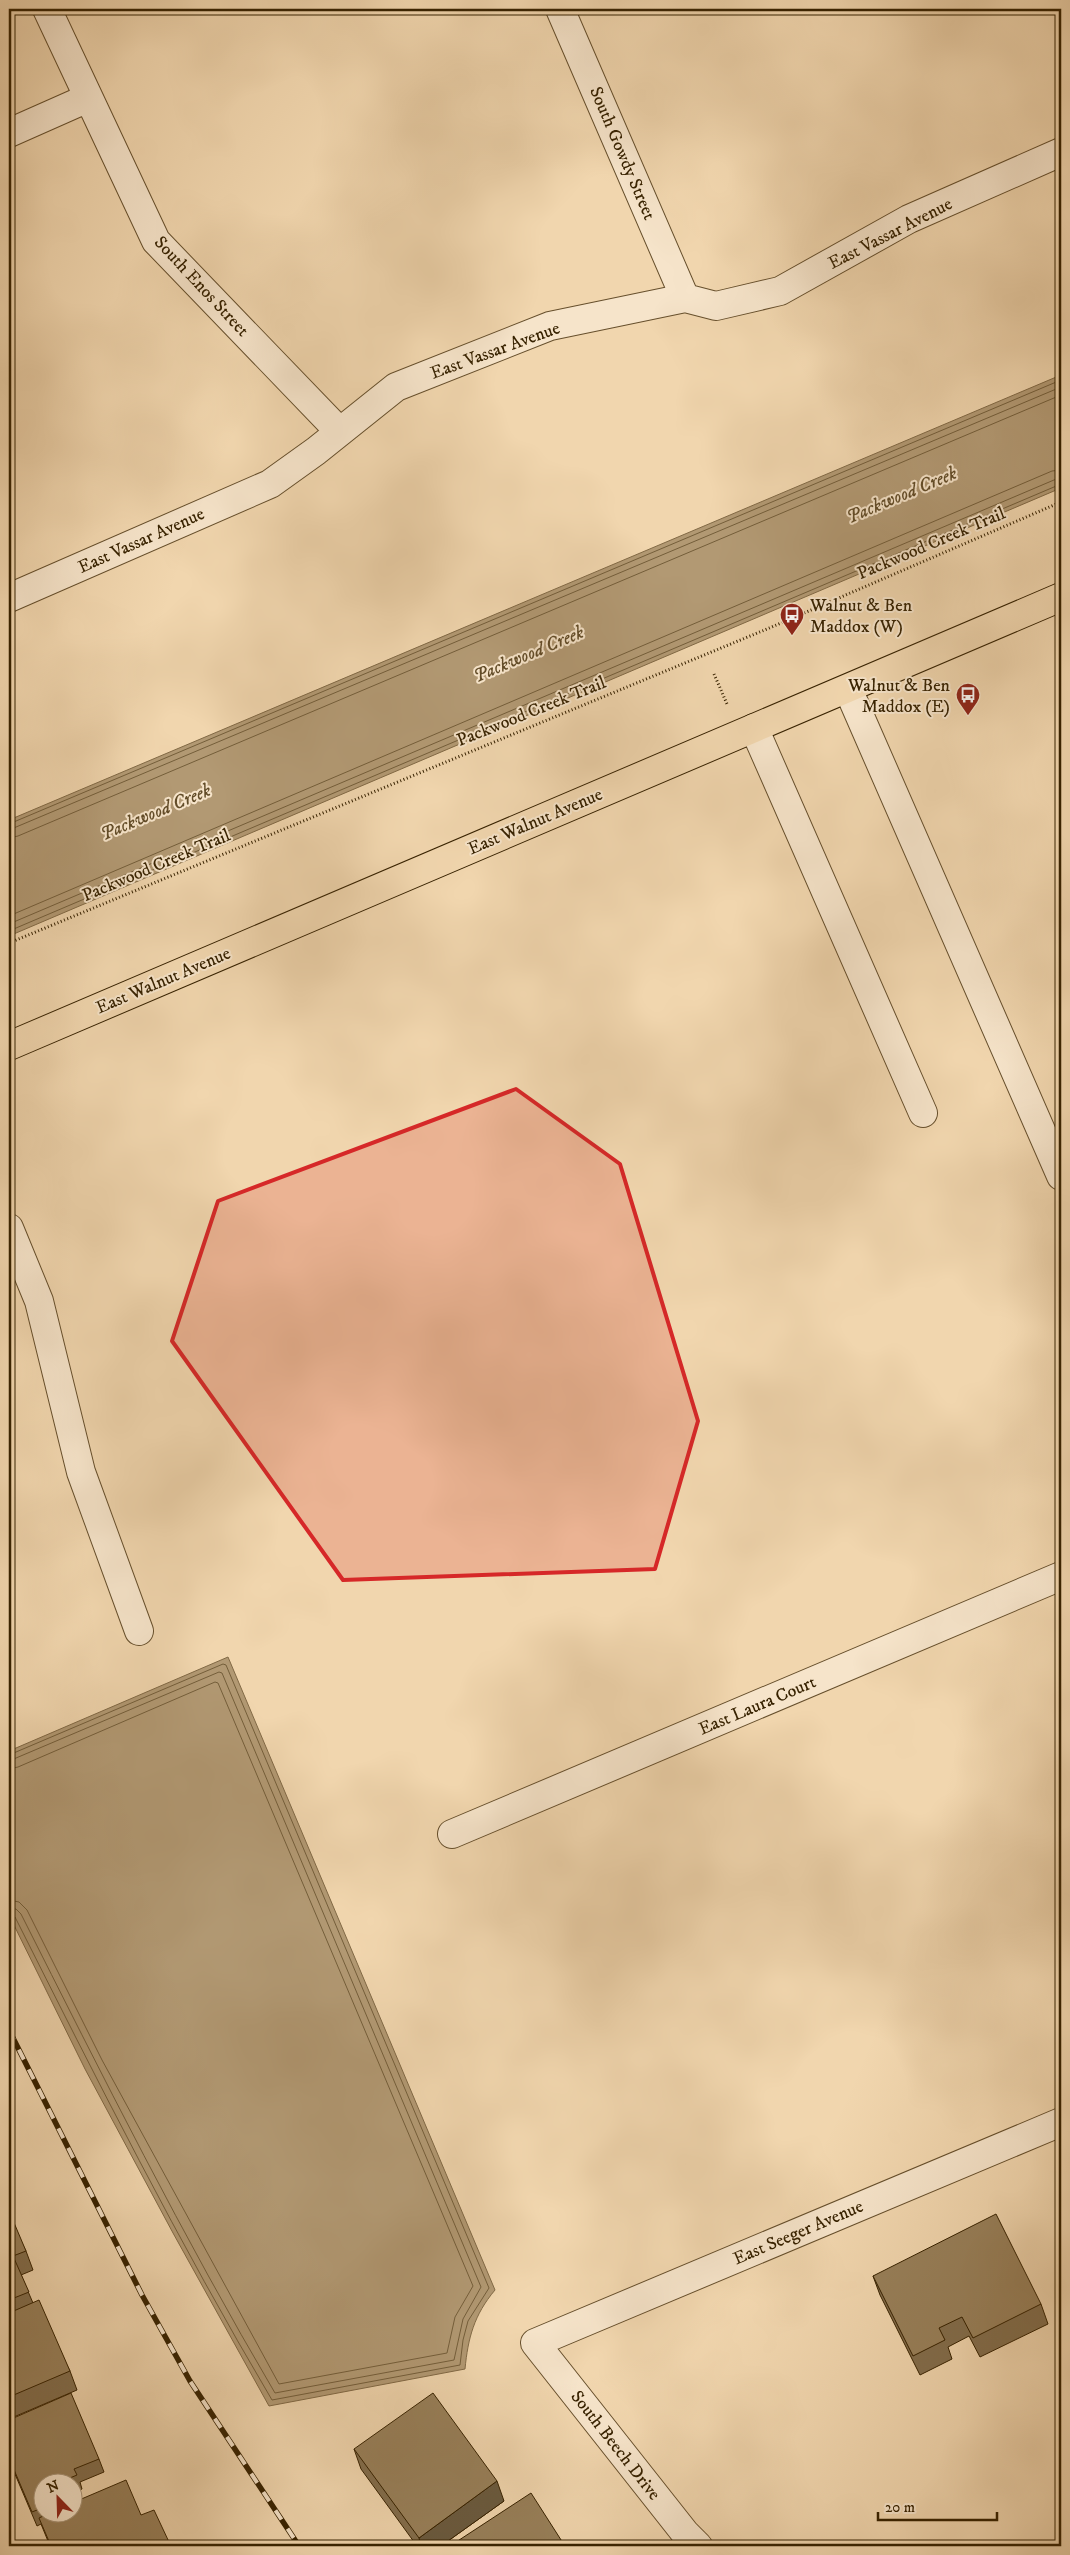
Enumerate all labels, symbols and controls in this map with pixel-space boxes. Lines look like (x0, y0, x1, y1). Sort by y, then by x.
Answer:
street label: South Gowdy Street (584, 83, 660, 223)
street label: East Vassar Avenue (825, 193, 956, 275)
street label: South Enos Street (149, 232, 254, 342)
street label: East Vassar Avenue (428, 317, 563, 385)
water label: Packwood Creek (843, 462, 960, 529)
street label: Packwood Creek Trail (854, 502, 1009, 585)
street label: East Vassar Avenue (75, 503, 208, 579)
place label: Walnut & Ben Maddox (W) (809, 595, 913, 638)
bus stop icon: Walnut & Ben Maddox (W) (779, 602, 805, 636)
water label: Packwood Creek (470, 621, 587, 688)
street label: Packwood Creek Trail (454, 672, 610, 752)
place label: Walnut & Ben Maddox (E) (847, 675, 951, 718)
bus stop icon: Walnut & Ben Maddox (E) (955, 682, 981, 716)
water label: Packwood Creek (97, 779, 214, 846)
street label: East Walnut Avenue (465, 784, 606, 860)
street label: Packwood Creek Trail (79, 824, 234, 907)
street label: East Walnut Avenue (93, 943, 234, 1019)
street label: East Laura Court (695, 1671, 820, 1741)
street label: East Seeger Avenue (730, 2196, 867, 2270)
street label: South Beech Drive (565, 2386, 665, 2505)
north arrow (32, 2472, 82, 2522)
text: N (45, 2476, 63, 2497)
scale bar (878, 2490, 996, 2522)
text: 20 m (885, 2498, 915, 2517)

